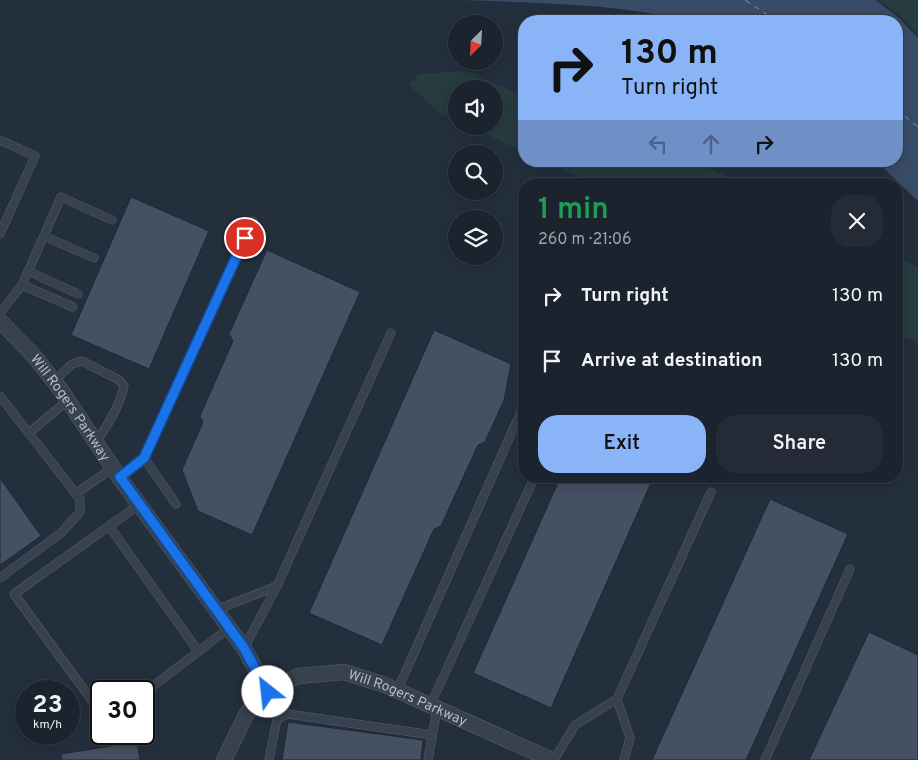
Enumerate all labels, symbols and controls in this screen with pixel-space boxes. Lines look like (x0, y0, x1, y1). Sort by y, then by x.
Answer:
north arrow (448, 15, 502, 70)
map controls (448, 15, 503, 265)
text: 130 m (621, 32, 718, 76)
icon: right (538, 35, 603, 100)
text: Turn right (621, 75, 718, 102)
button: sound (448, 80, 503, 135)
icon: left (644, 130, 672, 158)
icon: ahead (697, 130, 725, 158)
icon: right (750, 130, 778, 158)
button: search (448, 145, 503, 200)
text: 1 min (538, 192, 609, 229)
button: close (831, 195, 883, 247)
button: layers (448, 210, 503, 265)
pin (224, 217, 266, 259)
icon: arrive (231, 224, 259, 252)
text: 260 m · 21:06 (538, 230, 632, 250)
icon: right (538, 282, 566, 310)
text: Turn right (581, 284, 669, 308)
text: 130 m (832, 284, 883, 308)
icon: arrive (538, 347, 566, 375)
text: Arrive at destination (581, 349, 762, 373)
text: 130 m (832, 349, 883, 373)
street label: Will Rogers Parkway (26, 351, 113, 465)
button: Exit (538, 415, 706, 473)
button: Share (716, 415, 883, 473)
position arrow (241, 665, 293, 717)
street label: Will Rogers Parkway (346, 667, 469, 731)
speed limit sign: 30 (90, 680, 155, 745)
text: 23 (32, 690, 63, 722)
text: km/h (33, 717, 62, 733)

